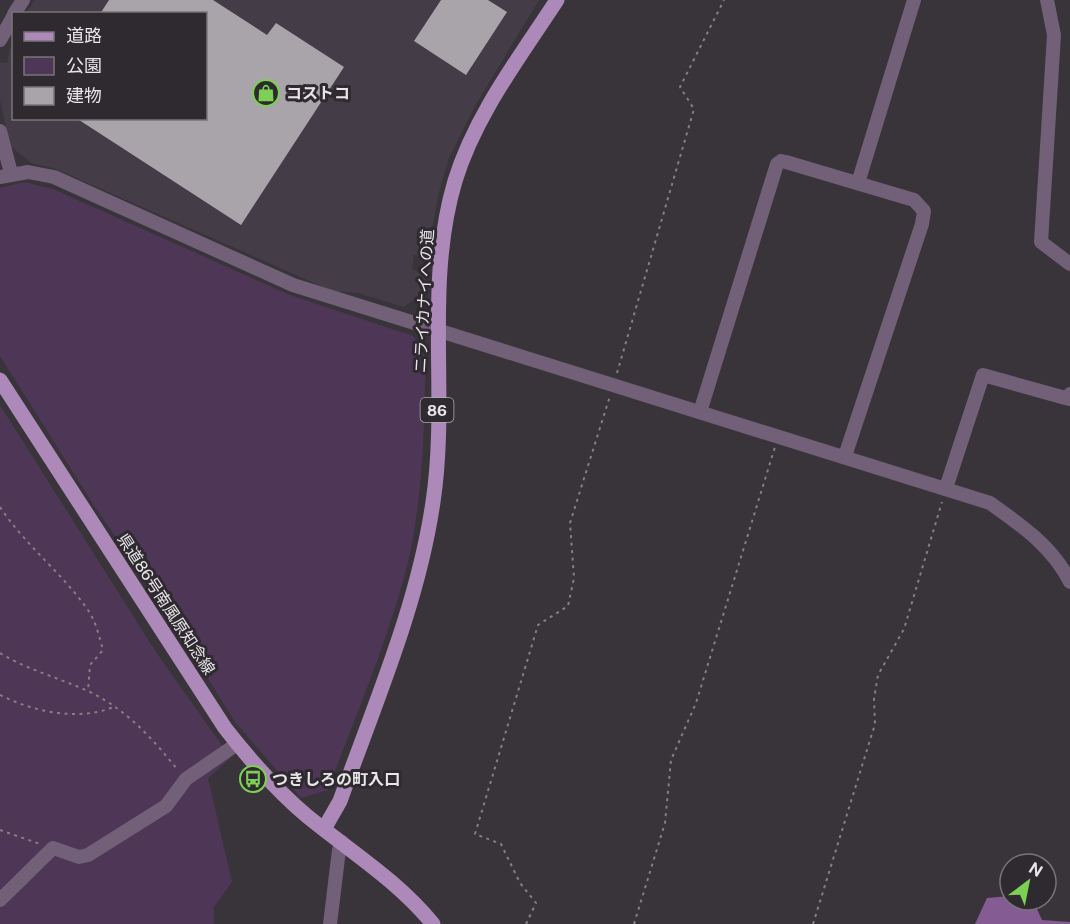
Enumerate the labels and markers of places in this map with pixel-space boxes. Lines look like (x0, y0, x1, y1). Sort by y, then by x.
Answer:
shop icon: コストコ (251, 78, 281, 108)
place label: コストコ (286, 84, 350, 103)
bus stop icon: つきしろの町入口 (238, 764, 268, 794)
place label: つきしろの町入口 (272, 770, 400, 789)

